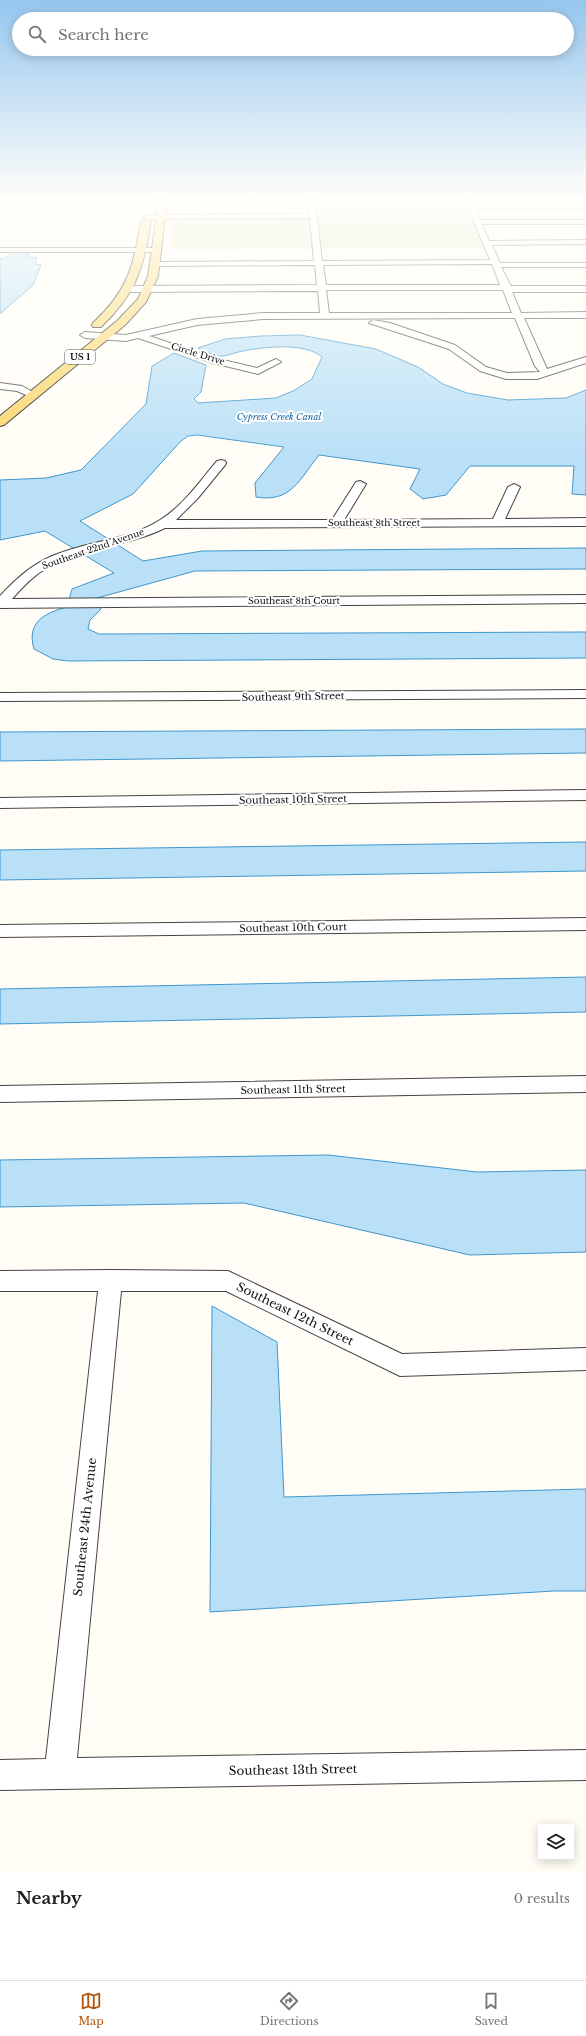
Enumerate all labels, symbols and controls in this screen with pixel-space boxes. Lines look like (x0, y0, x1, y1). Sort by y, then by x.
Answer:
search box (12, 12, 574, 56)
icon: search (26, 23, 48, 45)
text: Search here (58, 25, 149, 44)
street label: Circle Drive (170, 340, 226, 367)
road number: US 1 (65, 350, 95, 364)
water label: Cypress Creek Canal (237, 411, 322, 422)
street label: Southeast 8th Street (328, 517, 421, 528)
street label: Southeast 22nd Avenue (40, 526, 145, 571)
street label: Southeast 8th Court (248, 595, 341, 606)
street label: Southeast 9th Street (241, 689, 345, 704)
street label: Southeast 10th Street (239, 792, 347, 807)
street label: Southeast 10th Court (239, 920, 347, 935)
street label: Southeast 11th Street (240, 1082, 346, 1097)
street label: Southeast 12th Street (234, 1279, 357, 1349)
street label: Southeast 24th Avenue (70, 1457, 99, 1597)
street label: Southeast 13th Street (229, 1761, 358, 1778)
map controls (538, 1824, 574, 1860)
button: layers (538, 1824, 574, 1860)
text: Nearby (16, 1888, 82, 1909)
text: 0 results (514, 1890, 570, 1907)
tab: Map (78, 1990, 104, 2028)
tab: Directions (260, 1990, 318, 2028)
tab: Saved (475, 1990, 508, 2028)

